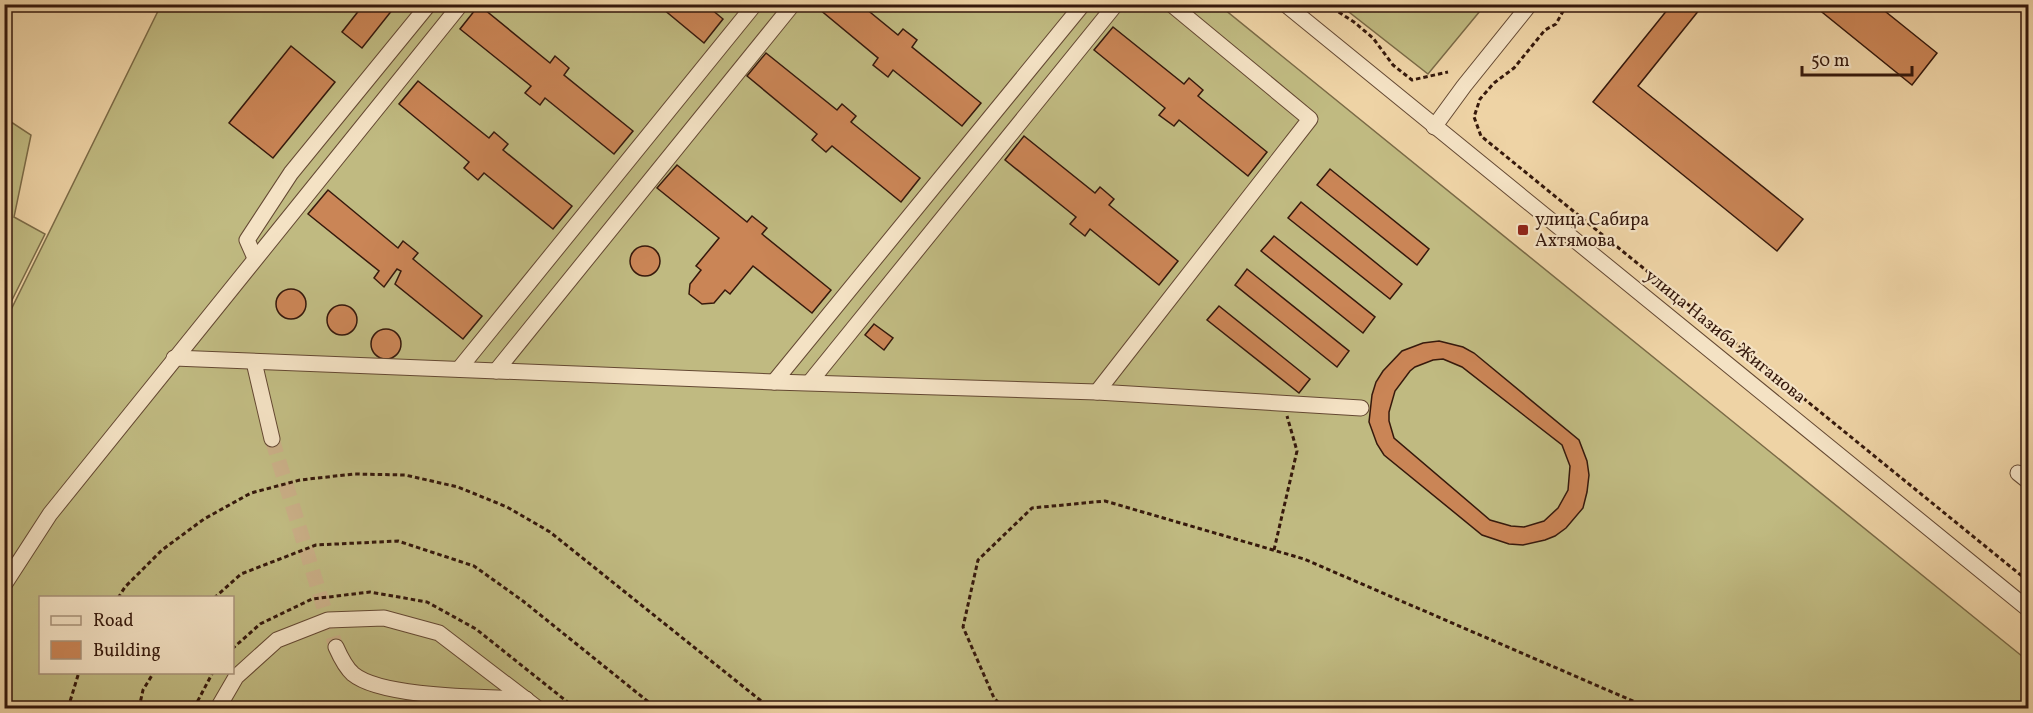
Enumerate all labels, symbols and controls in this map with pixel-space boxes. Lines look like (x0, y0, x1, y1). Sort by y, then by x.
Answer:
scale bar (1802, 39, 1912, 77)
text: 50 m (1811, 49, 1850, 74)
place label: улица Сабира Ахтямова (1535, 208, 1649, 254)
marker: улица Сабира Ахтямова (1516, 223, 1530, 237)
street label: улица Назиба Жиганова (1639, 264, 1811, 410)
legend (39, 596, 234, 674)
text: Road (93, 609, 134, 634)
text: Building (93, 639, 161, 664)

